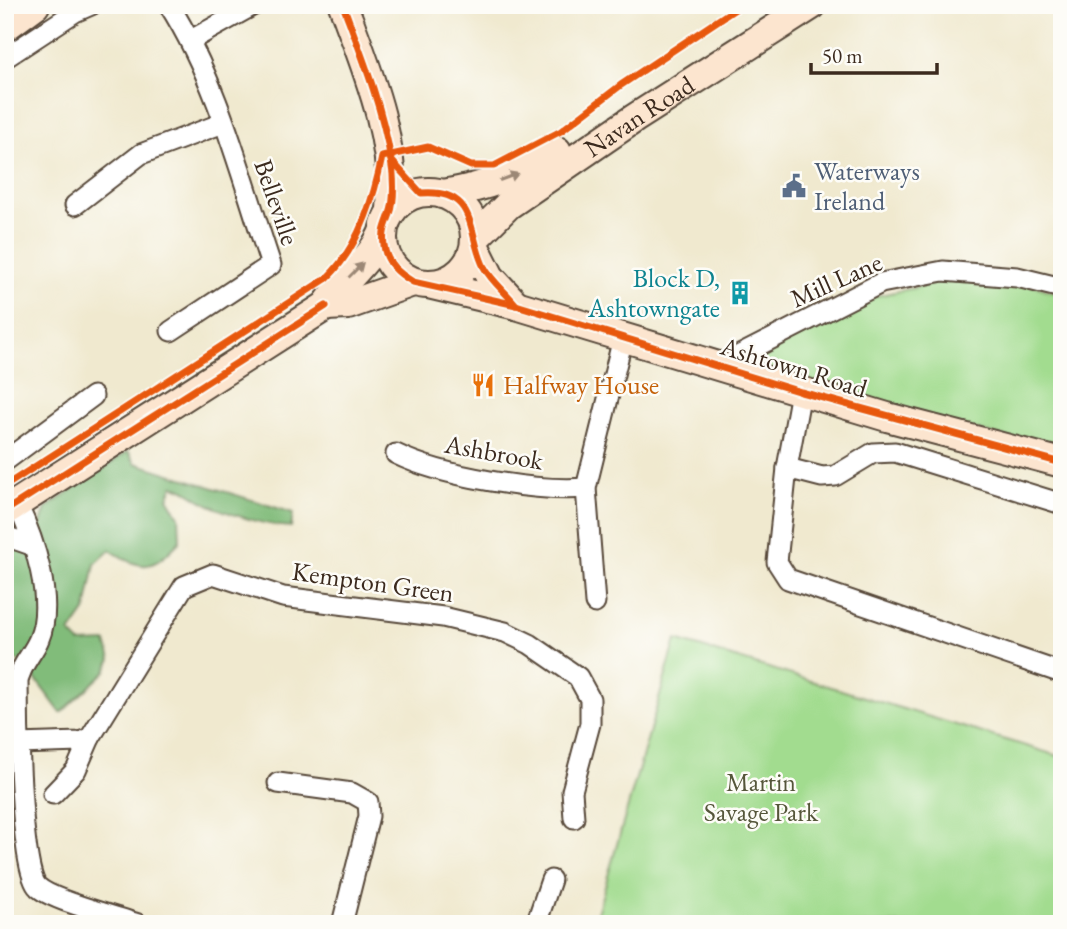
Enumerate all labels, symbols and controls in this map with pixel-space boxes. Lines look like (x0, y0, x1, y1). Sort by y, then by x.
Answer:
scale bar (811, 32, 937, 76)
text: 50 m (822, 42, 863, 69)
street label: Navan Road (577, 67, 701, 165)
place label: Waterways Ireland (814, 154, 920, 218)
street label: Belleville (247, 155, 307, 249)
one-way arrow (498, 171, 519, 182)
public building icon: Waterways Ireland (780, 172, 808, 200)
street label: Mill Lane (785, 245, 887, 315)
place label: Block D, Ashtowngate (587, 261, 720, 325)
one-way arrow (347, 262, 364, 279)
building icon: Block D, Ashtowngate (726, 279, 754, 307)
street label: Ashtown Road (716, 328, 872, 406)
place label: Halfway House (503, 368, 659, 402)
restaurant icon: Halfway House (469, 371, 497, 399)
street label: Ashbrook (441, 426, 547, 478)
street label: Kempton Green (290, 554, 456, 610)
park label: Martin Savage Park (704, 765, 819, 829)

